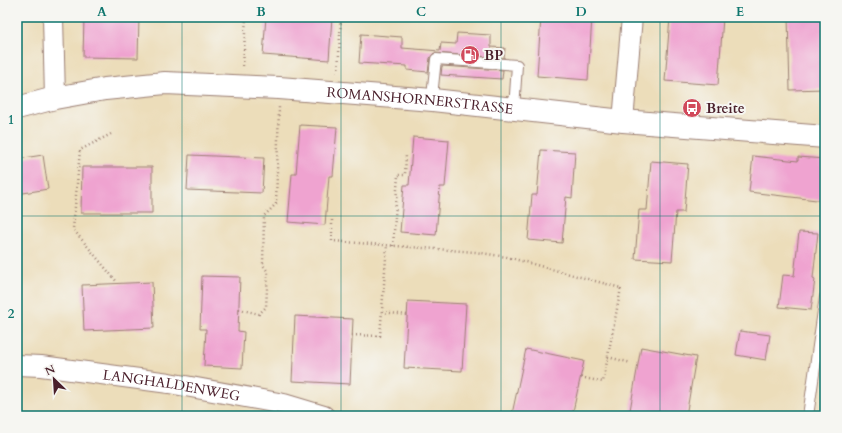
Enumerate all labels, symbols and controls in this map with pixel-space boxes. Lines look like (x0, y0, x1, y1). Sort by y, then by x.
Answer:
text: A (97, 3, 107, 21)
text: B (256, 3, 266, 21)
text: C (416, 3, 426, 21)
text: D (575, 3, 587, 21)
text: E (736, 3, 744, 21)
fuel station icon: BP (459, 44, 481, 66)
place label: BP (484, 46, 503, 65)
street label: ROMANSHORNERSTRASSE (326, 82, 515, 118)
bus stop icon: Breite (681, 97, 703, 119)
place label: Breite (706, 99, 745, 118)
text: 1 (8, 111, 14, 129)
text: 2 (8, 305, 15, 323)
north arrow (34, 359, 74, 399)
text: N (42, 361, 58, 379)
street label: LANGHALDENWEG (102, 365, 242, 405)

